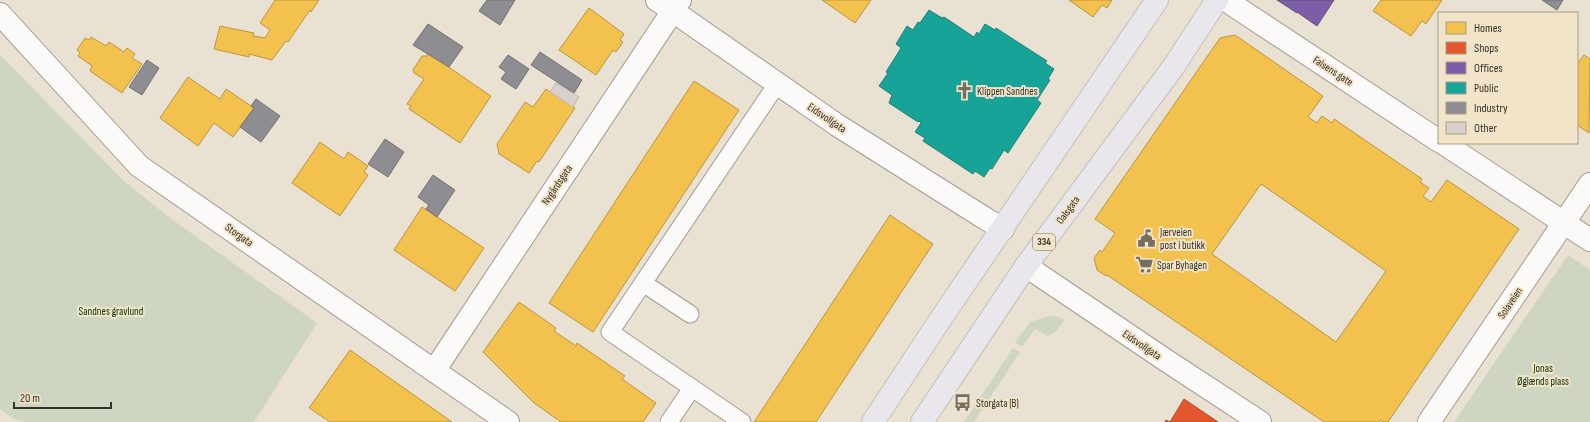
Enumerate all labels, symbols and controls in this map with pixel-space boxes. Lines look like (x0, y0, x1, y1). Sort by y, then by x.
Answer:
legend (1438, 12, 1578, 144)
text: Homes (1474, 21, 1502, 36)
text: Shops (1474, 41, 1499, 56)
street label: Falsens gate (1311, 53, 1355, 89)
text: Offices (1474, 61, 1503, 76)
church icon: Klippen Sandnes (954, 81, 974, 101)
text: Public (1474, 81, 1499, 96)
place label: Klippen Sandnes (977, 85, 1038, 98)
street label: Eidsvollgata (805, 100, 849, 136)
text: Industry (1474, 101, 1508, 116)
text: Other (1474, 121, 1498, 136)
street label: Nygårdsgata (539, 162, 575, 208)
street label: Oalsgata (1053, 193, 1083, 227)
street label: Storgata (222, 221, 256, 249)
place label: Jærveien post i butikk (1159, 226, 1206, 252)
public building icon: Jærveien post i butikk (1137, 228, 1157, 248)
road number: 334 (1033, 234, 1055, 250)
supermarket icon: Spar Byhagen (1134, 255, 1154, 275)
place label: Spar Byhagen (1157, 259, 1207, 272)
street label: Solaveien (1495, 285, 1525, 321)
park label: Sandnes gravlund (79, 305, 144, 318)
street label: Eidsvollgata (1120, 327, 1164, 363)
park label: Jonas Øglænds plass (1517, 362, 1569, 388)
scale bar (14, 384, 111, 410)
text: 20 m (20, 391, 40, 406)
bus stop icon: Storgata (B) (953, 393, 973, 413)
place label: Storgata (B) (976, 397, 1019, 410)

